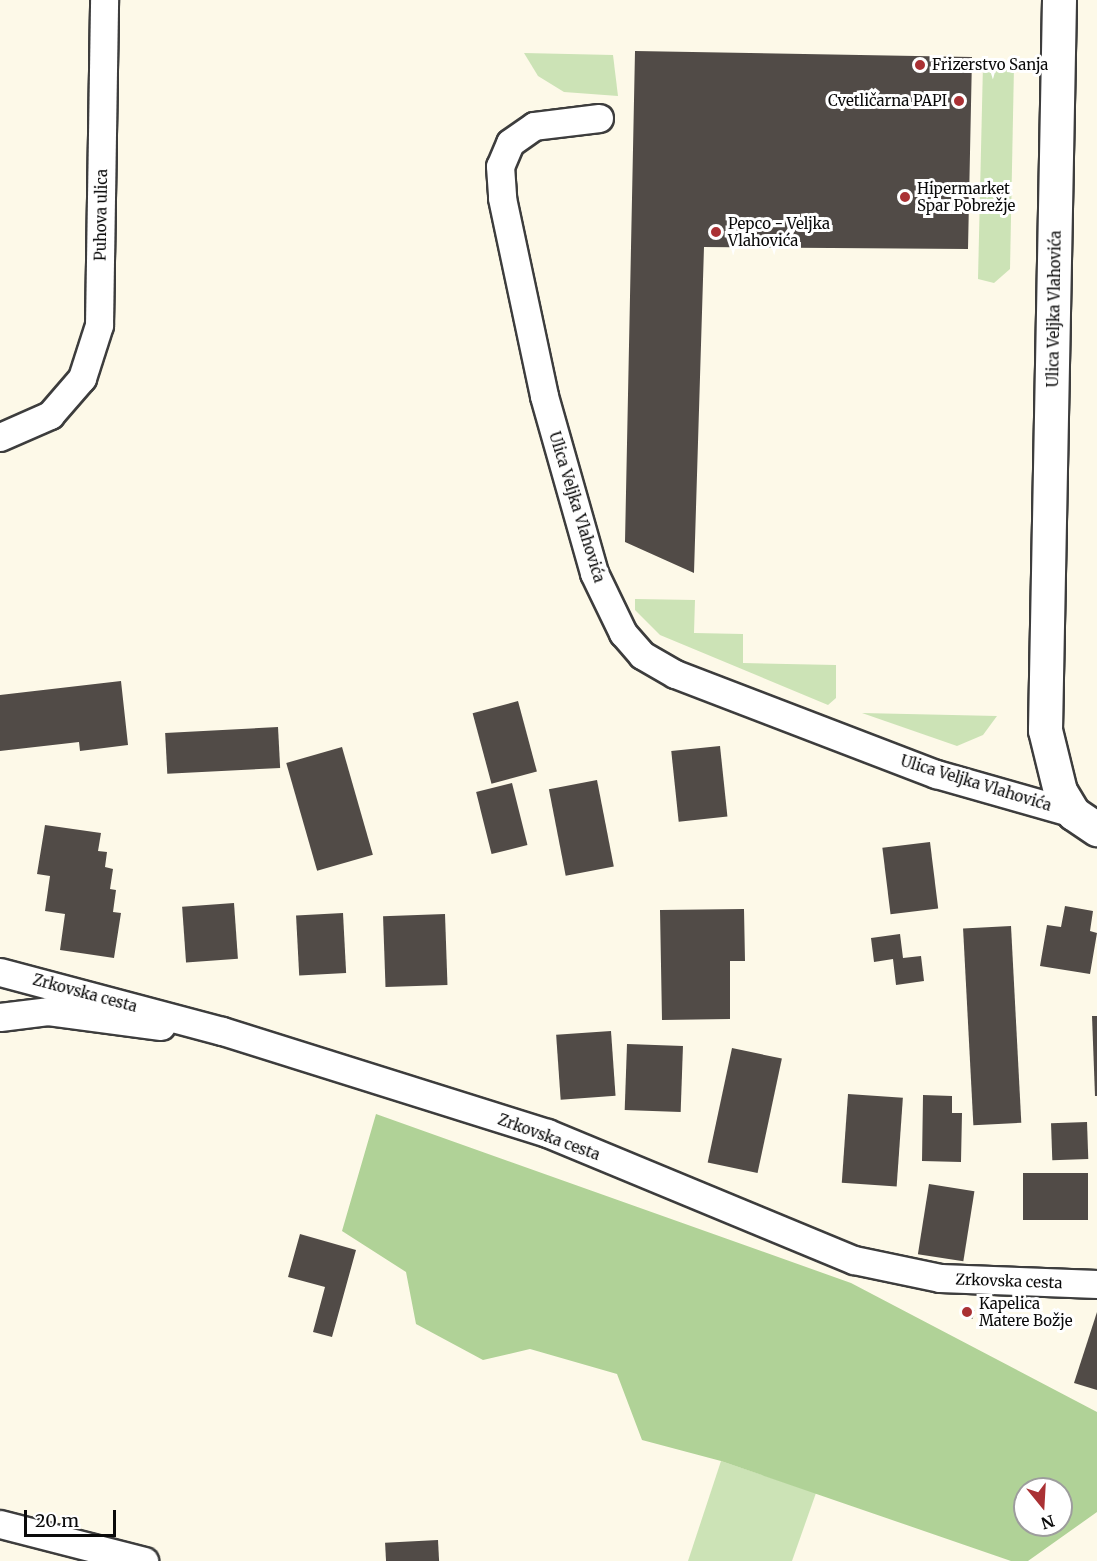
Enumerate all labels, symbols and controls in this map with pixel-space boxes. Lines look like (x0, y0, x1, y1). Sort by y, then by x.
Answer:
place label: Frizerstvo Sanja (932, 56, 1048, 74)
marker: Frizerstvo Sanja (913, 58, 927, 72)
place label: Cvetličarna PAPI (828, 92, 947, 110)
marker: Cvetličarna PAPI (952, 94, 966, 108)
street label: Puhova ulica (91, 169, 111, 261)
place label: Hipermarket Spar Pobrežje (917, 179, 1015, 214)
marker: Hipermarket Spar Pobrežje (898, 190, 912, 204)
place label: Pepco - Veljka Vlahovića (728, 214, 830, 249)
marker: Pepco - Veljka Vlahovića (709, 225, 723, 239)
street label: Ulica Veljka Vlahovića (1044, 231, 1064, 387)
street label: Ulica Veljka Vlahovića (545, 429, 609, 585)
street label: Ulica Veljka Vlahovića (898, 751, 1054, 815)
street label: Zrkovska cesta (31, 970, 139, 1016)
street label: Zrkovska cesta (496, 1110, 602, 1164)
street label: Zrkovska cesta (955, 1270, 1063, 1292)
place label: Kapelica Matere Božje (979, 1294, 1073, 1329)
marker: Kapelica Matere Božje (960, 1305, 974, 1319)
north arrow (1013, 1477, 1073, 1537)
scale bar (27, 1498, 118, 1536)
text: 20 m (35, 1509, 79, 1532)
text: N (1039, 1511, 1057, 1534)

